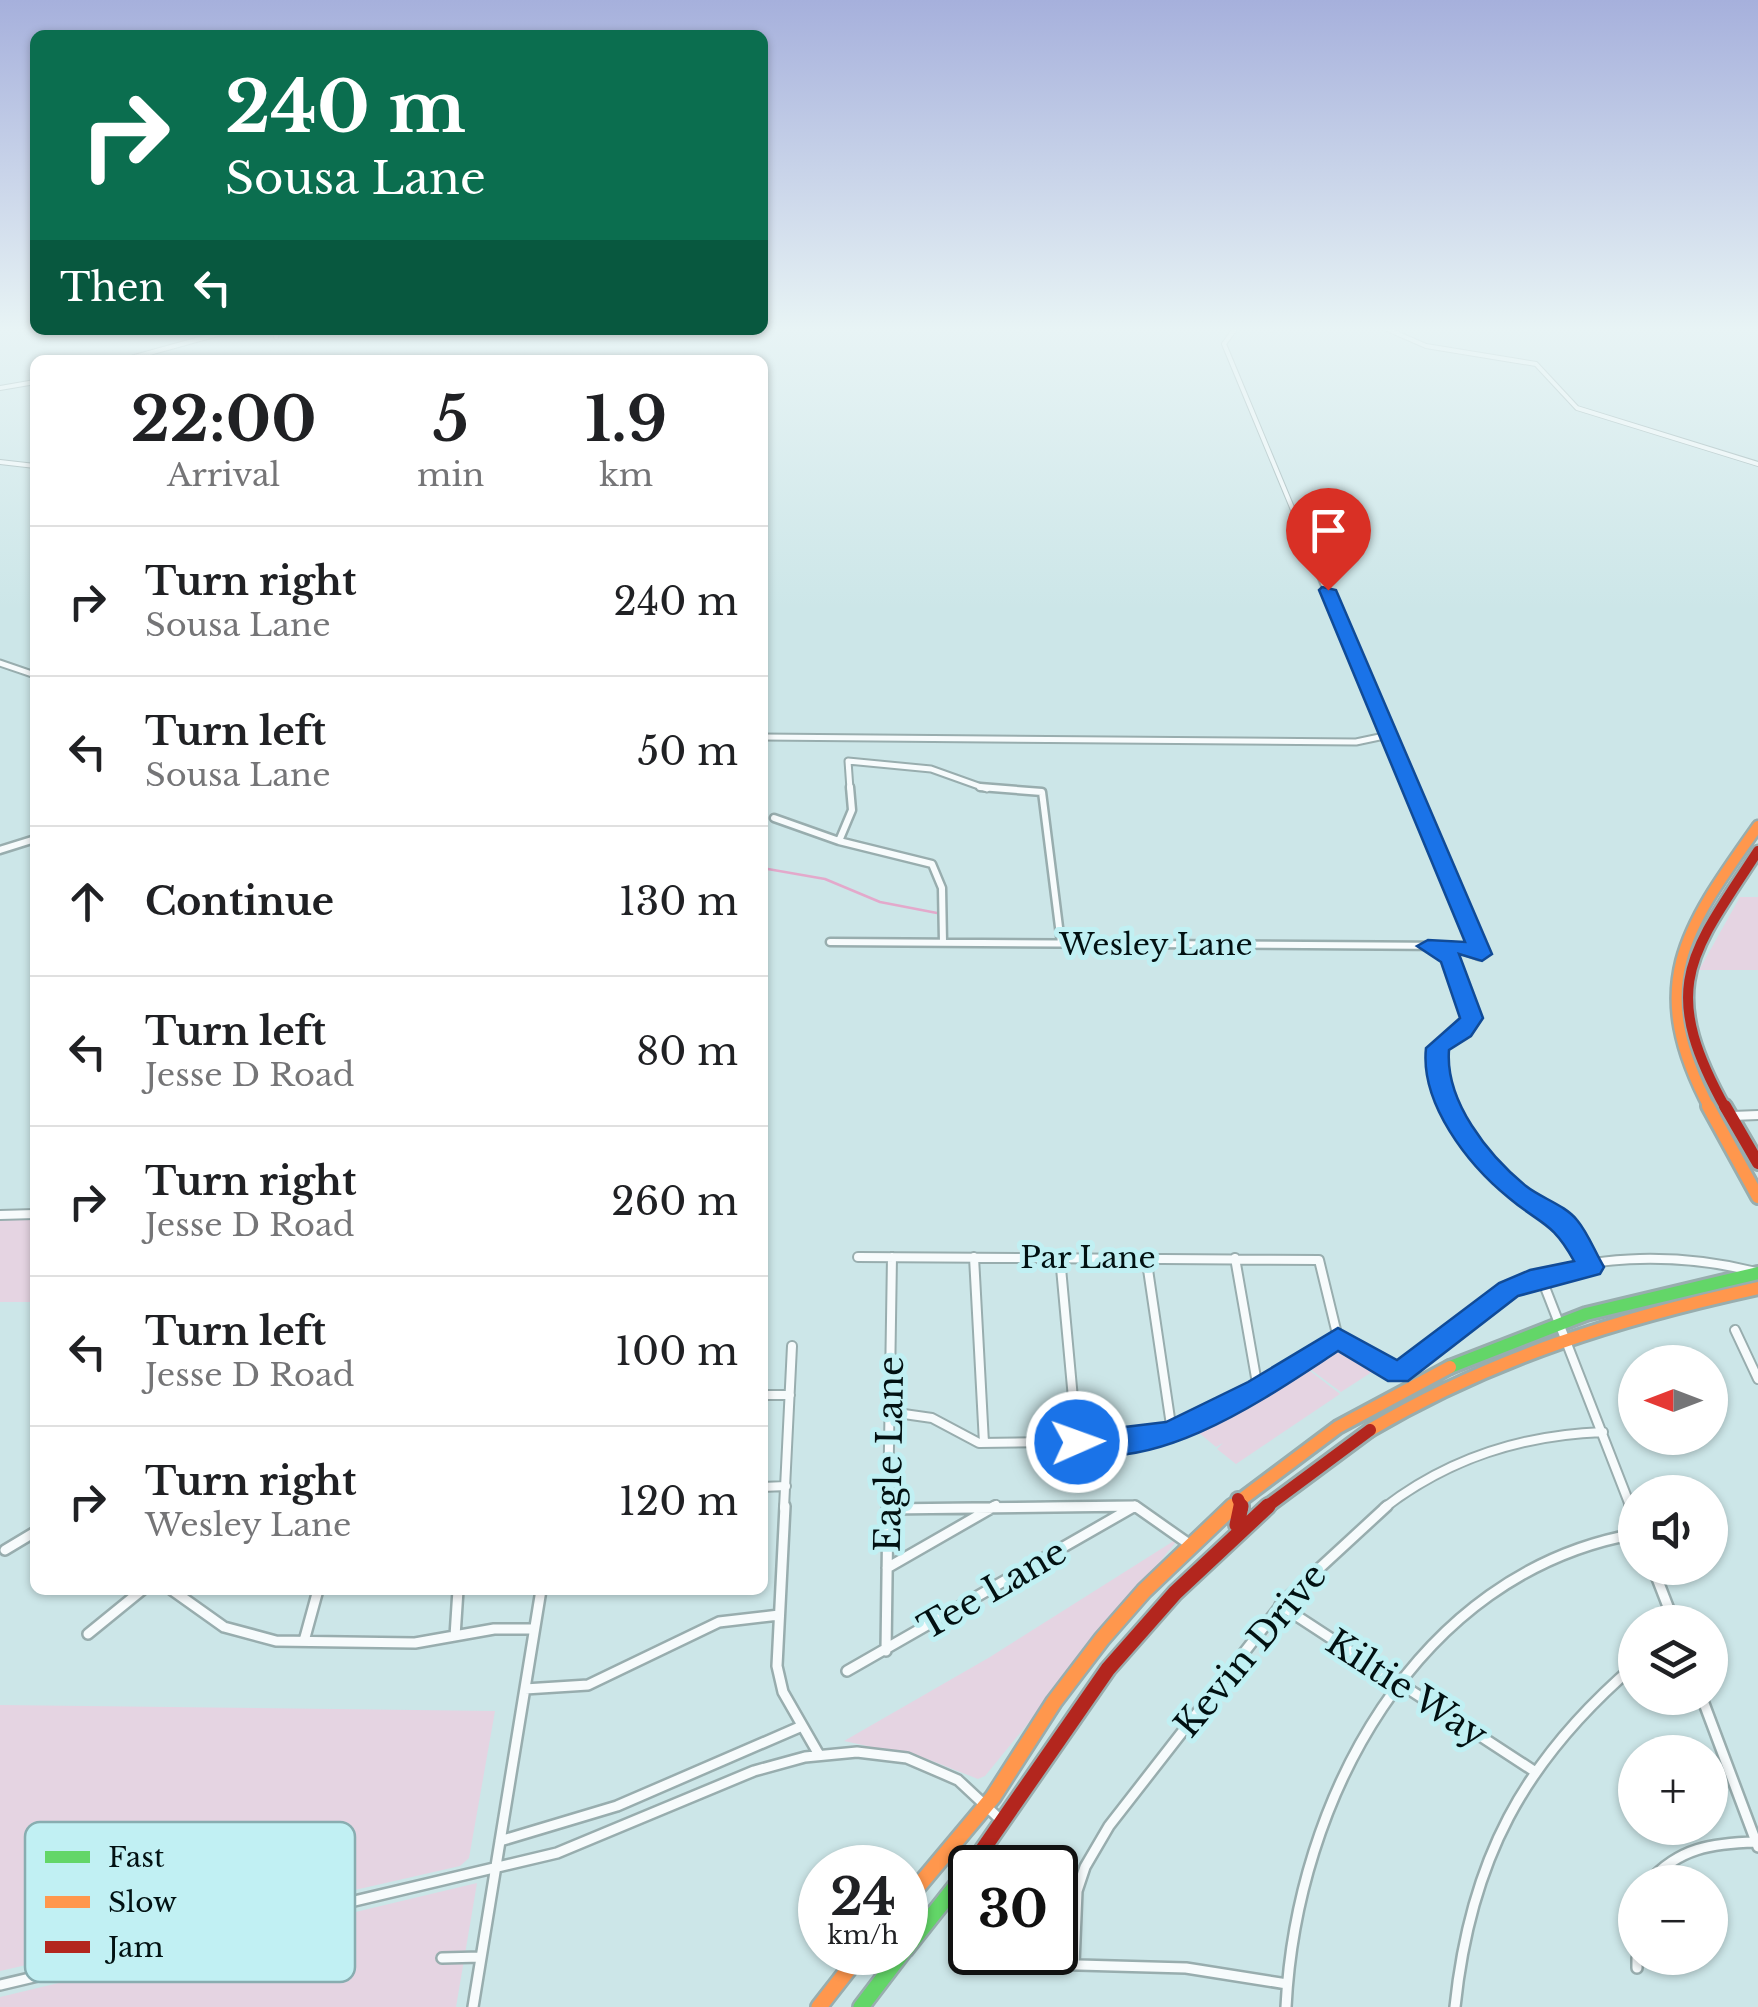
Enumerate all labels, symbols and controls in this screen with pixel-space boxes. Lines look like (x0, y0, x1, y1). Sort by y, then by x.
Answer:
text: 240 m (225, 64, 466, 151)
icon: right (60, 70, 190, 200)
text: Sousa Lane (225, 150, 486, 206)
icon: left (185, 260, 240, 315)
text: Then (60, 264, 165, 311)
text: 22:00 (131, 383, 316, 457)
text: 5 (433, 383, 469, 457)
text: 1.9 (585, 383, 667, 457)
text: Arrival (167, 455, 280, 495)
text: min (417, 455, 484, 495)
text: km (599, 455, 653, 495)
pin (1286, 488, 1371, 591)
icon: arrive (1301, 503, 1356, 558)
text: Turn right (145, 558, 356, 605)
icon: right (60, 574, 115, 629)
text: 240 m (614, 578, 738, 625)
text: Sousa Lane (145, 605, 330, 645)
text: Turn left (145, 708, 326, 755)
icon: left (60, 724, 115, 779)
text: 50 m (638, 728, 738, 775)
text: Sousa Lane (145, 755, 330, 795)
icon: ahead (60, 874, 115, 929)
text: Continue (145, 878, 334, 925)
text: 130 m (619, 878, 738, 925)
street label: Wesley Lane (1058, 926, 1253, 963)
text: Turn left (145, 1008, 326, 1055)
icon: left (60, 1024, 115, 1079)
text: 80 m (636, 1028, 738, 1075)
text: Jesse D Road (145, 1055, 354, 1095)
text: Turn right (145, 1158, 356, 1205)
icon: right (60, 1174, 115, 1229)
text: 260 m (611, 1178, 738, 1225)
text: Jesse D Road (145, 1205, 354, 1245)
street label: Par Lane (1020, 1239, 1156, 1276)
text: Turn left (145, 1308, 326, 1355)
icon: left (60, 1324, 115, 1379)
text: 100 m (615, 1328, 738, 1375)
north arrow (1618, 1345, 1728, 1455)
map controls (1618, 1345, 1728, 1975)
text: Jesse D Road (145, 1355, 354, 1395)
street label: Eagle Lane (866, 1356, 912, 1552)
position arrow (1025, 1390, 1129, 1494)
text: Turn right (145, 1458, 356, 1505)
icon: right (60, 1474, 115, 1529)
button: sound (1618, 1475, 1728, 1585)
text: 120 m (619, 1478, 738, 1525)
text: Wesley Lane (145, 1505, 351, 1545)
street label: Tee Lane (910, 1529, 1074, 1649)
street label: Kevin Drive (1165, 1554, 1335, 1746)
button: layers (1618, 1605, 1728, 1715)
street label: Kiltie Way (1318, 1620, 1496, 1756)
button: + (1618, 1735, 1728, 1845)
legend (25, 1822, 355, 1982)
text: Fast (108, 1840, 165, 1875)
speed limit sign: 30 (948, 1845, 1078, 1975)
button: − (1618, 1865, 1728, 1975)
text: 24 (830, 1866, 896, 1929)
text: Slow (108, 1885, 177, 1920)
text: km/h (828, 1920, 898, 1951)
text: Jam (104, 1930, 164, 1965)

